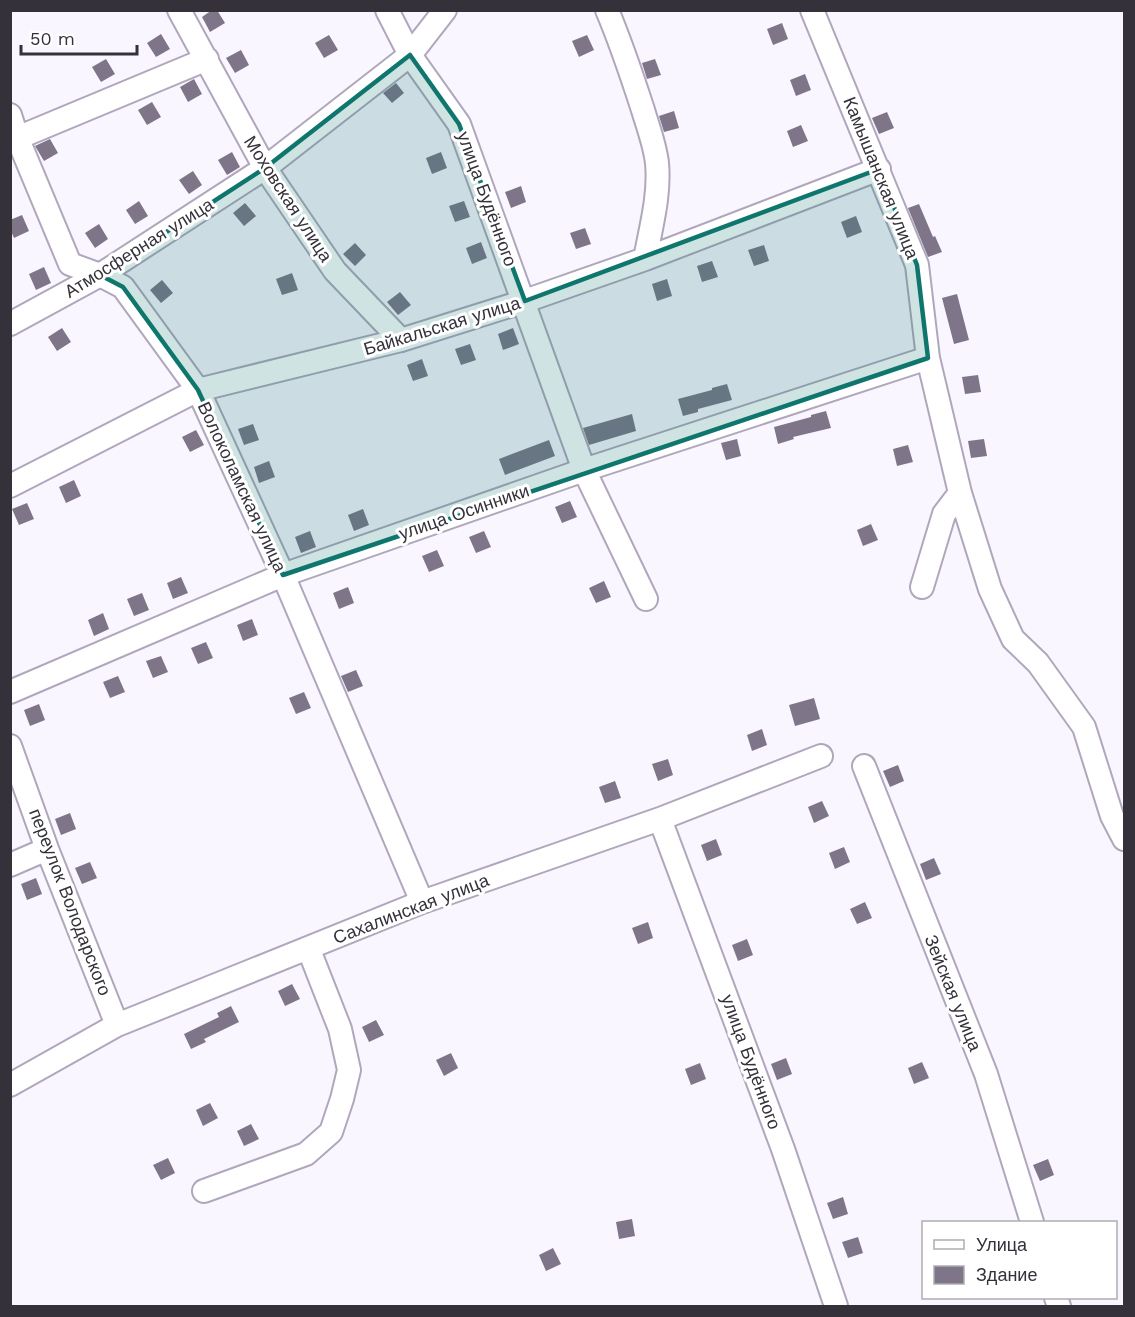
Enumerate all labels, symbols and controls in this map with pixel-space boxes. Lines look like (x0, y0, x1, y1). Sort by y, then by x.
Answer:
scale bar (21, 18, 136, 56)
text: 50 m (30, 28, 75, 49)
street label: Камышанская улица (839, 94, 924, 263)
street label: улица Будённого (453, 129, 522, 269)
street label: Моховская улица (240, 132, 337, 266)
street label: Атмосферная улица (60, 193, 218, 302)
street label: Байкальская улица (361, 291, 524, 359)
street label: Волоколамская улица (194, 398, 292, 576)
street label: улица Осинники (396, 479, 532, 544)
street label: переулок Володарского (25, 805, 116, 998)
street label: Сахалинская улица (330, 869, 493, 948)
street label: Зейская улица (921, 932, 987, 1055)
street label: улица Будённого (717, 992, 786, 1132)
legend (922, 1221, 1117, 1299)
text: Улица (976, 1234, 1028, 1255)
text: Здание (976, 1264, 1037, 1285)

